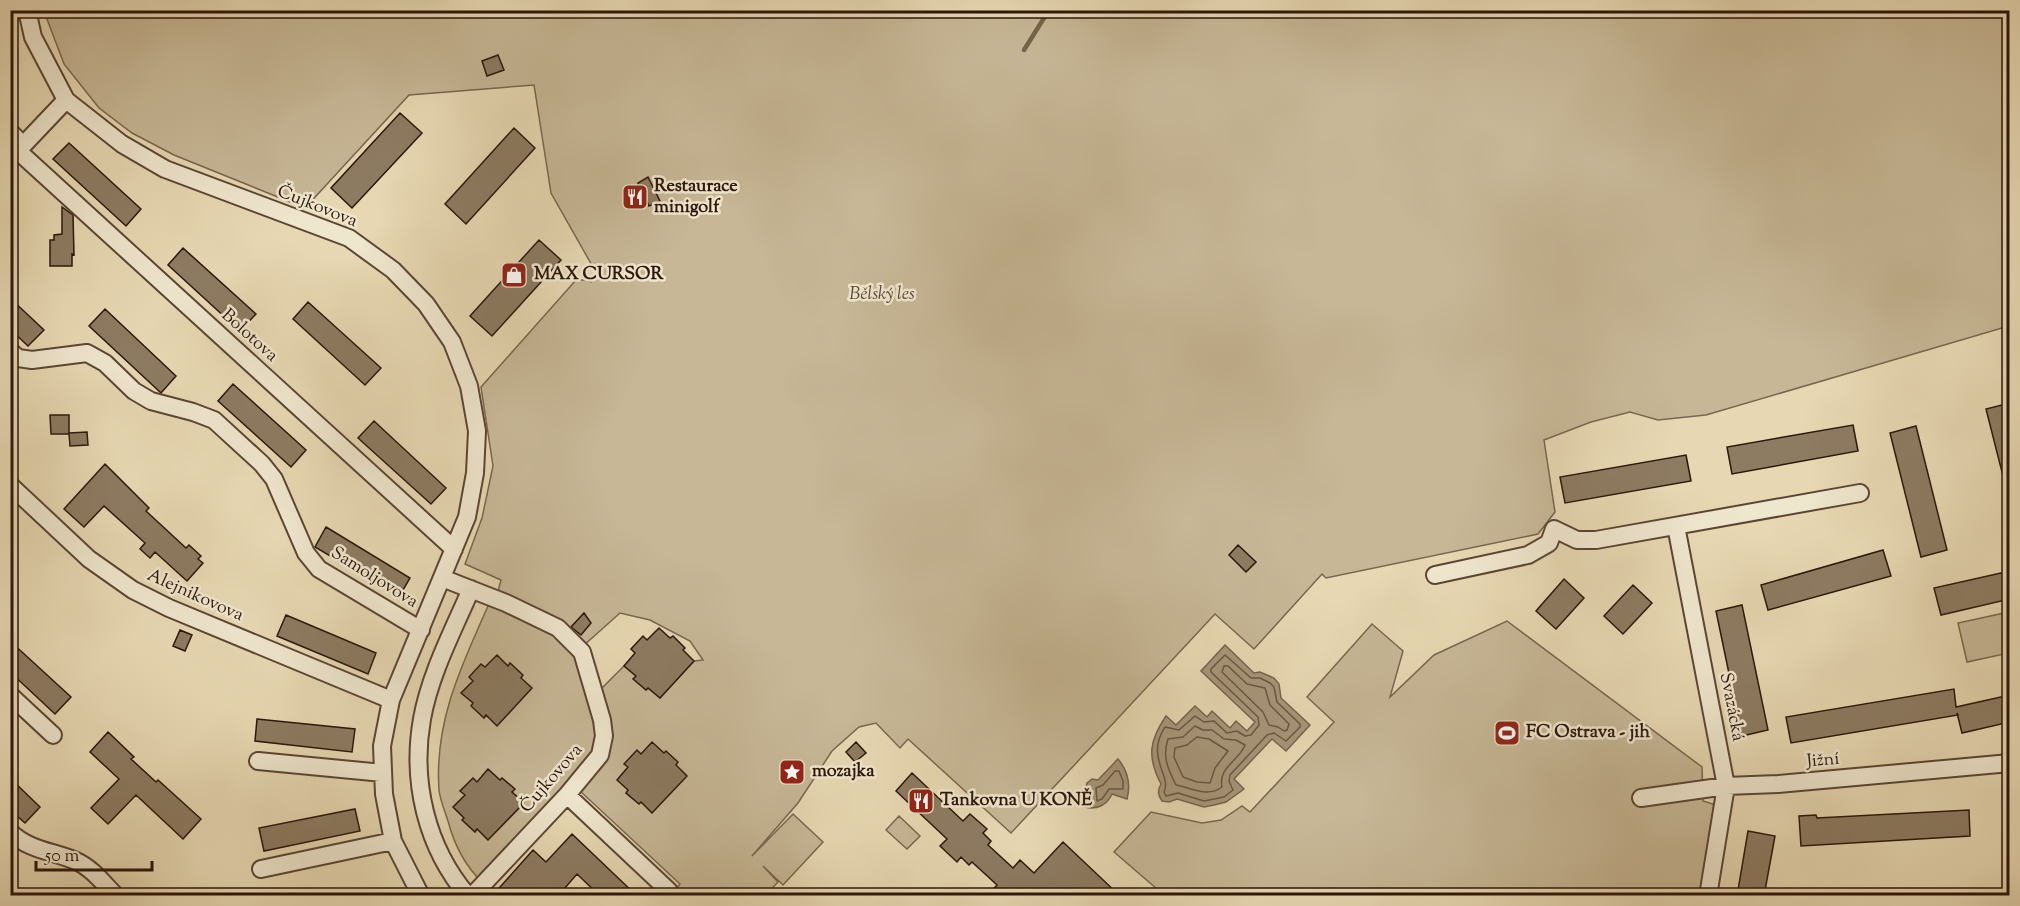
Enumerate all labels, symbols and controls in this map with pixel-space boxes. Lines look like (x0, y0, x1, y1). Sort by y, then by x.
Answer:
place label: Restaurace minigolf (654, 174, 738, 221)
street label: Čujkovova (273, 178, 361, 235)
restaurant icon: Restaurace minigolf (620, 182, 650, 212)
shop icon: MAX CURSOR (499, 260, 529, 290)
place label: MAX CURSOR (534, 262, 664, 288)
park label: Bělský les (849, 282, 915, 308)
street label: Bolotova (215, 303, 283, 369)
street label: Samoljovova (325, 541, 423, 615)
street label: Alejnikovova (143, 563, 247, 629)
street label: Svazácká (1712, 670, 1750, 744)
sports icon: FC Ostrava - jih (1492, 718, 1522, 748)
place label: FC Ostrava - jih (1526, 720, 1650, 746)
street label: Čujkovova (514, 738, 589, 819)
street label: Jižní (1804, 747, 1841, 775)
place icon: mozajka (777, 757, 807, 787)
place label: mozajka (812, 759, 875, 785)
restaurant icon: Tankovna U KONĚ (906, 786, 936, 816)
place label: Tankovna U KONĚ (940, 787, 1092, 814)
scale bar (36, 834, 152, 872)
text: 50 m (44, 844, 80, 870)

